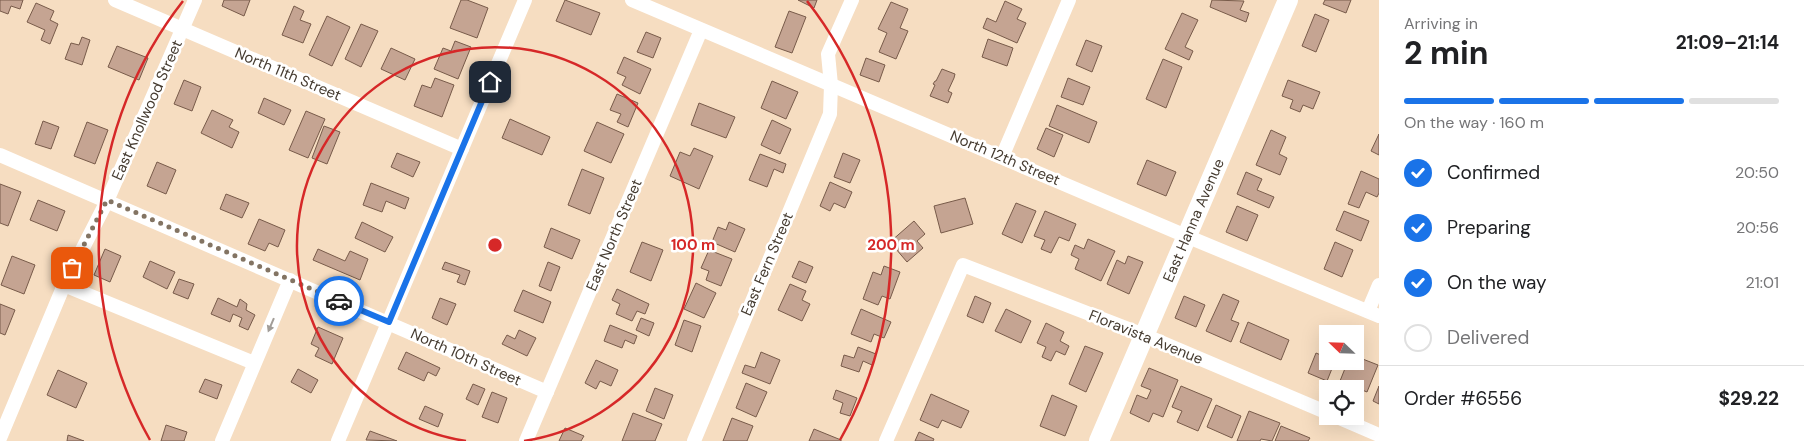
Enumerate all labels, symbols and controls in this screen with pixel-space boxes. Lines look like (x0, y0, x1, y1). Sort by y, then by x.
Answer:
text: Arriving in (1404, 13, 1478, 34)
text: 21:09–21:14 (1676, 30, 1779, 55)
text: 2 min (1404, 32, 1489, 74)
street label: East Knollwood Street (107, 37, 187, 183)
street label: North 11th Street (232, 43, 344, 105)
pin (469, 61, 511, 103)
icon: home (476, 68, 504, 96)
text: On the way · 160 m (1404, 112, 1544, 133)
street label: North 12th Street (947, 126, 1063, 190)
street label: East Hanna Avenue (1158, 156, 1229, 285)
icon: check (1404, 159, 1432, 187)
text: Confirmed (1447, 160, 1540, 185)
text: 20:50 (1735, 162, 1779, 183)
street label: East North Street (581, 176, 647, 294)
street label: East Fern Street (736, 209, 798, 319)
icon: check (1404, 214, 1432, 242)
text: Preparing (1447, 215, 1531, 240)
text: 20:56 (1736, 217, 1779, 238)
text: 100 m (671, 235, 715, 255)
text: 200 m (867, 235, 915, 255)
centre of rings (486, 236, 504, 254)
pin (51, 247, 93, 289)
icon: bag (58, 254, 86, 282)
icon: check (1404, 269, 1432, 297)
text: On the way (1447, 270, 1547, 295)
text: 21:01 (1746, 272, 1779, 293)
courier (314, 276, 364, 326)
icon: car (325, 287, 353, 315)
street label: Floravista Avenue (1086, 305, 1206, 369)
one-way arrow (266, 318, 274, 332)
street label: North 10th Street (407, 324, 525, 390)
north arrow (1319, 325, 1364, 370)
map controls (1319, 325, 1364, 425)
text: Delivered (1447, 325, 1529, 350)
button: locate (1319, 380, 1364, 425)
text: Order #6556 (1404, 386, 1522, 411)
text: $29.22 (1718, 386, 1779, 411)

